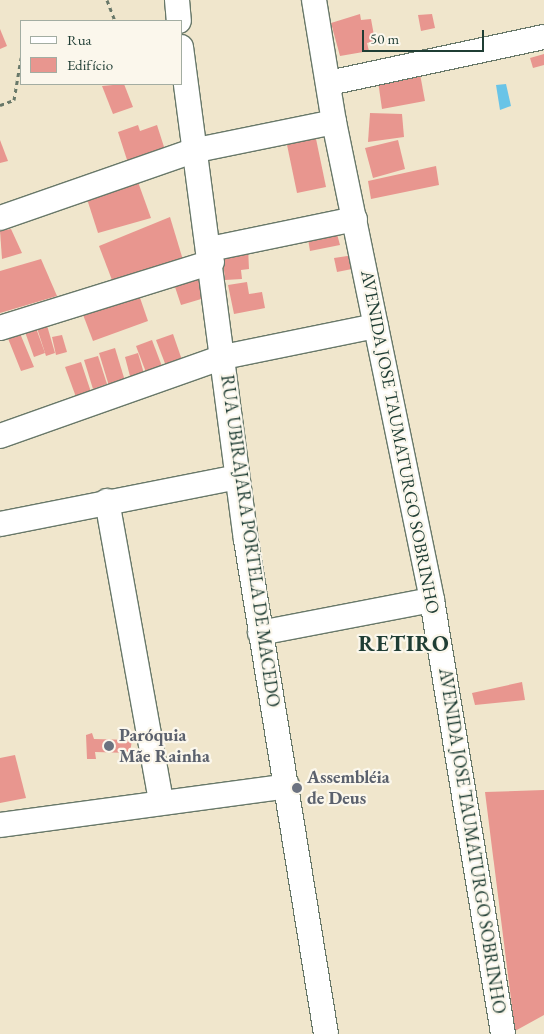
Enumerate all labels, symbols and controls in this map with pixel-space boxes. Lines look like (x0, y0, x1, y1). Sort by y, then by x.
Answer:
legend (20, 20, 182, 85)
scale bar (364, 20, 486, 52)
text: 50 m (370, 29, 399, 48)
text: Rua (67, 30, 92, 49)
text: Edifício (67, 55, 113, 74)
street label: AVENIDA JOSE TAUMATURGO SOBRINHO (356, 268, 444, 616)
street label: RUA UBIRAJARA PORTELA DE MACEDO (216, 373, 284, 709)
district label: RETIRO (358, 631, 450, 657)
street label: AVENIDA JOSE TAUMATURGO SOBRINHO (434, 667, 510, 1015)
place label: Paróquia Mãe Rainha (119, 725, 210, 768)
marker: Paróquia Mãe Rainha (103, 740, 115, 752)
place label: Assembléia de Deus (307, 767, 390, 810)
marker: Assembléia de Deus (291, 782, 303, 794)

